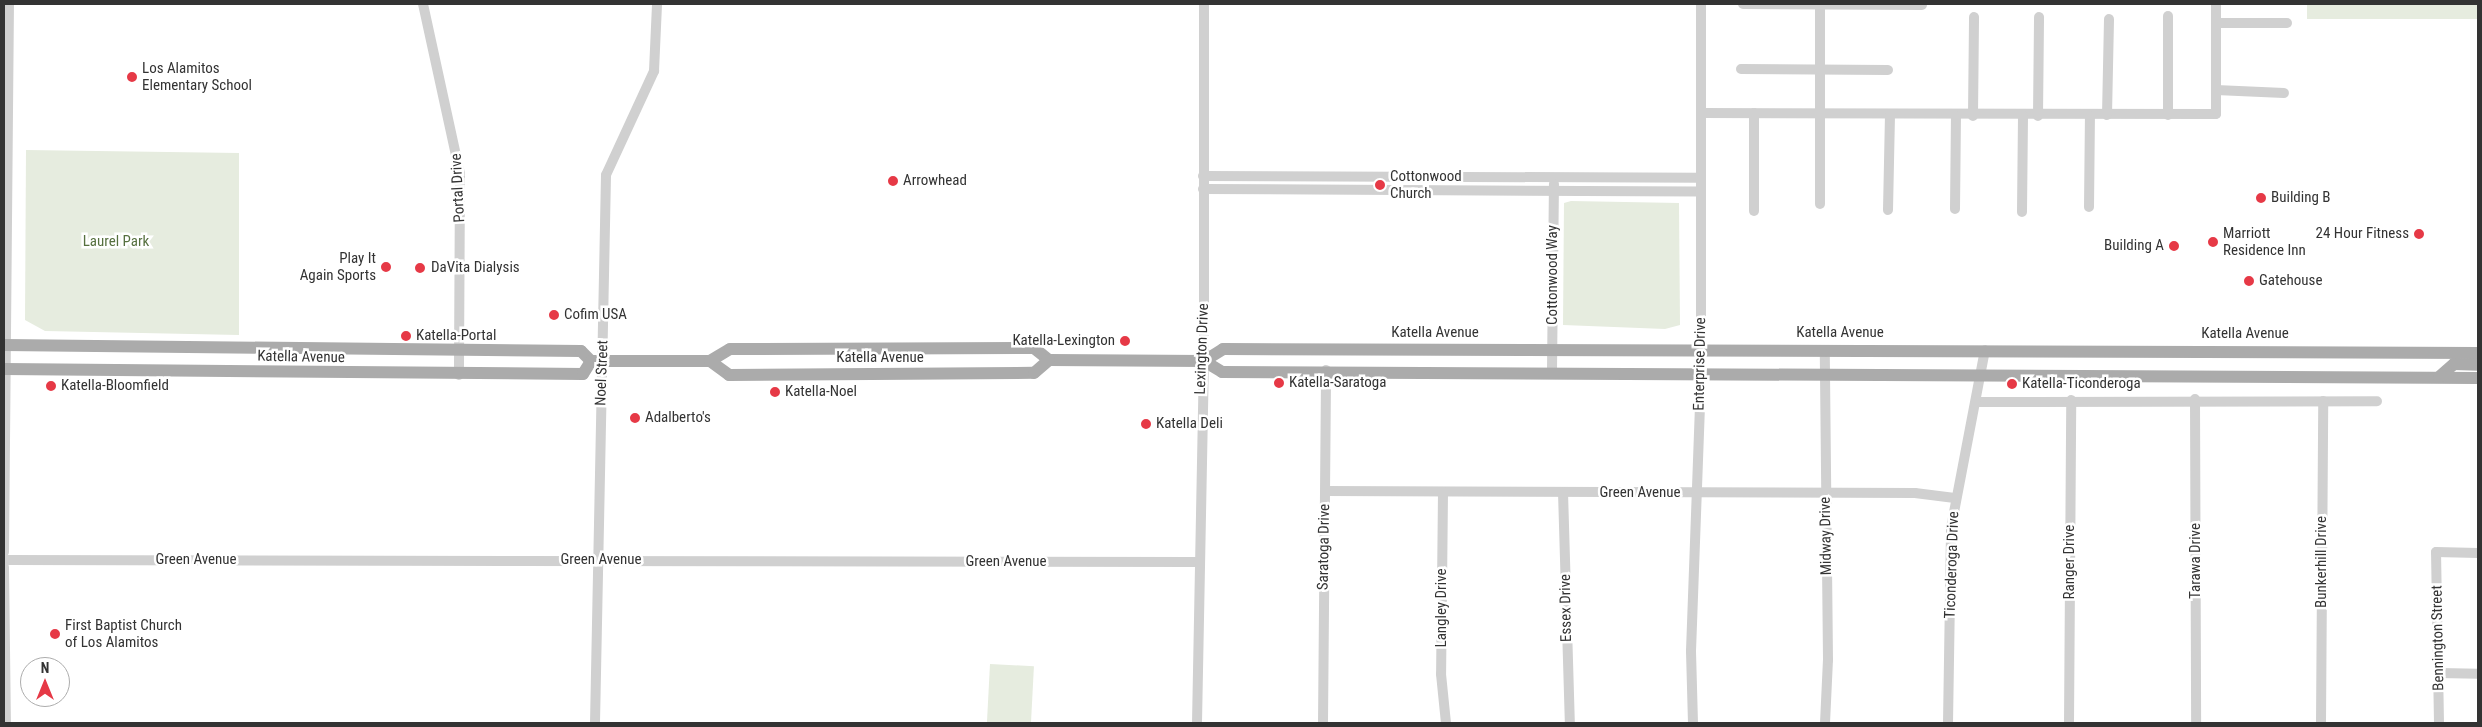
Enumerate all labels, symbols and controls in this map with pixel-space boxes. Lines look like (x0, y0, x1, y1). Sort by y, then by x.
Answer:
place label: Los Alamitos Elementary School (142, 59, 252, 94)
marker: Los Alamitos Elementary School (126, 71, 138, 83)
street label: Portal Drive (447, 153, 469, 223)
place label: Cottonwood Church (1390, 167, 1462, 202)
place label: Arrowhead (903, 172, 967, 190)
marker: Arrowhead (887, 175, 899, 187)
marker: Cottonwood Church (1374, 179, 1386, 191)
place label: Building B (2271, 189, 2331, 207)
marker: Building B (2255, 192, 2267, 204)
place label: Marriott Residence Inn (2223, 224, 2306, 259)
street label: Cottonwood Way (1544, 225, 1562, 325)
place label: 24 Hour Fitness (2316, 225, 2409, 243)
marker: 24 Hour Fitness (2413, 228, 2425, 240)
park label: Laurel Park (83, 233, 149, 251)
marker: Marriott Residence Inn (2207, 236, 2219, 248)
place label: Building A (2104, 237, 2164, 255)
marker: Building A (2168, 240, 2180, 252)
place label: Play It Again Sports (300, 249, 376, 284)
place label: DaVita Dialysis (431, 259, 520, 277)
marker: Play It Again Sports (380, 261, 392, 273)
marker: DaVita Dialysis (413, 261, 427, 275)
place label: Gatehouse (2259, 272, 2322, 290)
marker: Gatehouse (2243, 275, 2255, 287)
street label: Lexington Drive (1191, 303, 1213, 395)
place label: Cofim USA (564, 306, 627, 324)
marker: Cofim USA (548, 309, 560, 321)
street label: Enterprise Drive (1690, 317, 1710, 411)
street label: Katella Avenue (1391, 324, 1479, 342)
street label: Katella Avenue (1796, 324, 1884, 342)
street label: Katella Avenue (2201, 325, 2289, 343)
place label: Katella-Portal (416, 327, 496, 345)
marker: Katella-Portal (400, 330, 412, 342)
place label: Katella-Lexington (1012, 332, 1115, 350)
marker: Katella-Lexington (1119, 335, 1131, 347)
street label: Noel Street (592, 340, 612, 406)
street label: Katella Avenue (257, 347, 345, 367)
street label: Katella Avenue (836, 349, 924, 367)
place label: Katella-Saratoga (1289, 374, 1386, 392)
place label: Katella-Ticonderoga (2022, 375, 2141, 393)
place label: Katella-Bloomfield (61, 377, 169, 395)
marker: Katella-Saratoga (1273, 377, 1285, 389)
marker: Katella-Ticonderoga (2006, 378, 2018, 390)
marker: Katella-Bloomfield (45, 380, 57, 392)
place label: Katella-Noel (785, 383, 857, 401)
marker: Katella-Noel (769, 386, 781, 398)
place label: Adalberto's (645, 409, 711, 427)
marker: Adalberto's (629, 412, 641, 424)
place label: Katella Deli (1156, 415, 1223, 433)
marker: Katella Deli (1140, 418, 1152, 430)
street label: Green Avenue (1599, 484, 1681, 502)
street label: Midway Drive (1816, 497, 1836, 575)
street label: Saratoga Drive (1314, 504, 1334, 590)
street label: Ticonderoga Drive (1941, 511, 1963, 619)
street label: Bunkerhill Drive (2313, 516, 2331, 608)
street label: Tarawa Drive (2187, 523, 2205, 599)
street label: Ranger Drive (2061, 525, 2079, 599)
street label: Green Avenue (155, 551, 237, 569)
street label: Green Avenue (560, 551, 642, 569)
street label: Green Avenue (965, 553, 1047, 571)
street label: Langley Drive (1433, 569, 1451, 647)
street label: Essex Drive (1556, 574, 1576, 642)
street label: Bennington Street (2428, 585, 2448, 691)
place label: First Baptist Church of Los Alamitos (65, 616, 182, 651)
marker: First Baptist Church of Los Alamitos (49, 628, 61, 640)
north arrow (20, 657, 70, 707)
text: N (41, 660, 49, 676)

